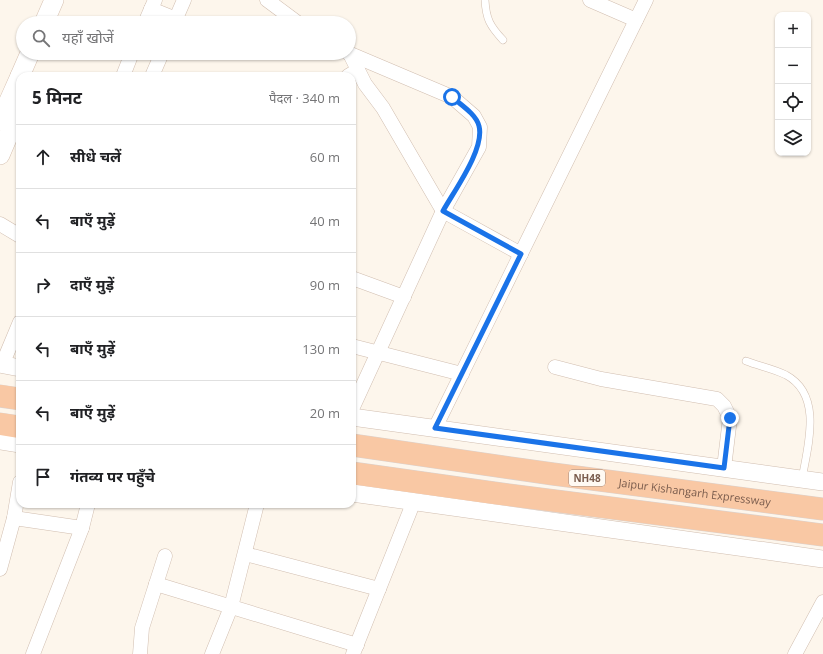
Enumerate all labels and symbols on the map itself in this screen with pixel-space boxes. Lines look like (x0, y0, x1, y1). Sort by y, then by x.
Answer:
route start (443, 88, 461, 106)
route end (721, 409, 739, 427)
road number: NH48 (569, 470, 605, 486)
street label: Jaipur Kishangarh Expressway (617, 474, 772, 509)

